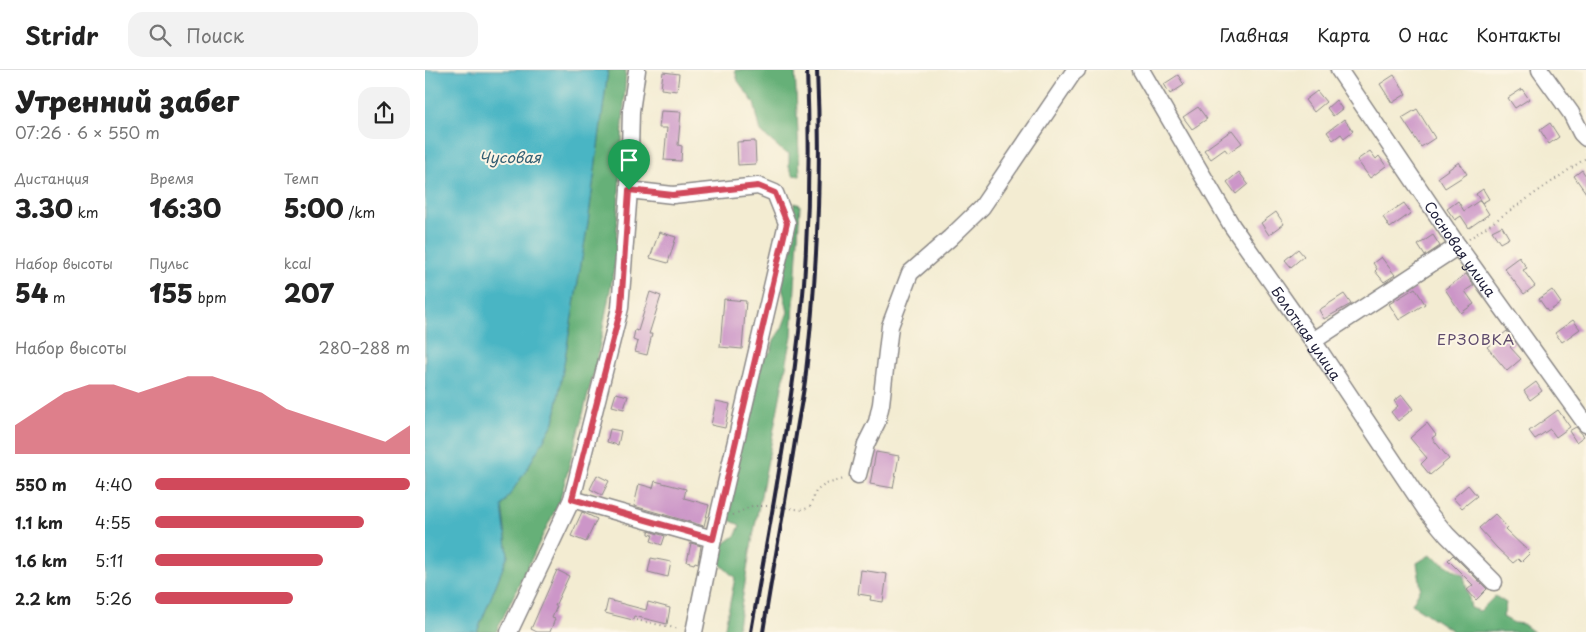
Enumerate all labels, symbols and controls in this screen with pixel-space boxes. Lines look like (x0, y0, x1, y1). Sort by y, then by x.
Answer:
search box (128, 12, 478, 57)
text: Stridr (25, 17, 98, 53)
icon: search (146, 21, 174, 49)
text: Поиск (186, 21, 244, 49)
text: Главная (1220, 21, 1289, 48)
text: Карта (1317, 21, 1370, 48)
text: О нас (1398, 21, 1448, 48)
text: Контакты (1476, 21, 1561, 48)
text: Утренний забег (15, 79, 239, 122)
button: share (358, 87, 410, 139)
text: 07:26 · 6 × 550 m (15, 120, 160, 144)
pin (608, 139, 650, 190)
water label: Чусовая (479, 145, 542, 168)
icon: arrive (615, 146, 643, 174)
text: Дистанция (15, 168, 89, 189)
text: Время (149, 168, 194, 189)
text: Темп (284, 168, 319, 189)
text: 3.30 (15, 189, 73, 227)
text: 16:30 (149, 189, 221, 227)
text: 5:00 (284, 189, 344, 227)
street label: Сосновая улица (1420, 196, 1502, 301)
text: km (73, 202, 99, 223)
text: /km (344, 202, 375, 223)
text: Набор высоты (15, 253, 113, 274)
text: Пульс (149, 253, 189, 274)
text: kcal (284, 253, 312, 274)
text: 54 (15, 274, 48, 312)
text: 155 (149, 274, 193, 312)
text: 207 (284, 274, 334, 312)
street label: Болотная улица (1267, 282, 1347, 384)
text: m (48, 287, 65, 308)
text: bpm (193, 287, 227, 308)
district label: ЕРЗОВКА (1437, 327, 1515, 350)
text: Набор высоты (15, 335, 127, 359)
text: 280–288 m (319, 335, 410, 359)
text: 550 m (15, 472, 67, 496)
text: 4:40 (95, 472, 132, 496)
text: 1.1 km (15, 510, 63, 534)
text: 4:55 (95, 510, 131, 534)
text: 1.6 km (15, 548, 67, 572)
text: 5:11 (95, 548, 123, 572)
text: 2.2 km (15, 586, 71, 610)
text: 5:26 (95, 586, 132, 610)

